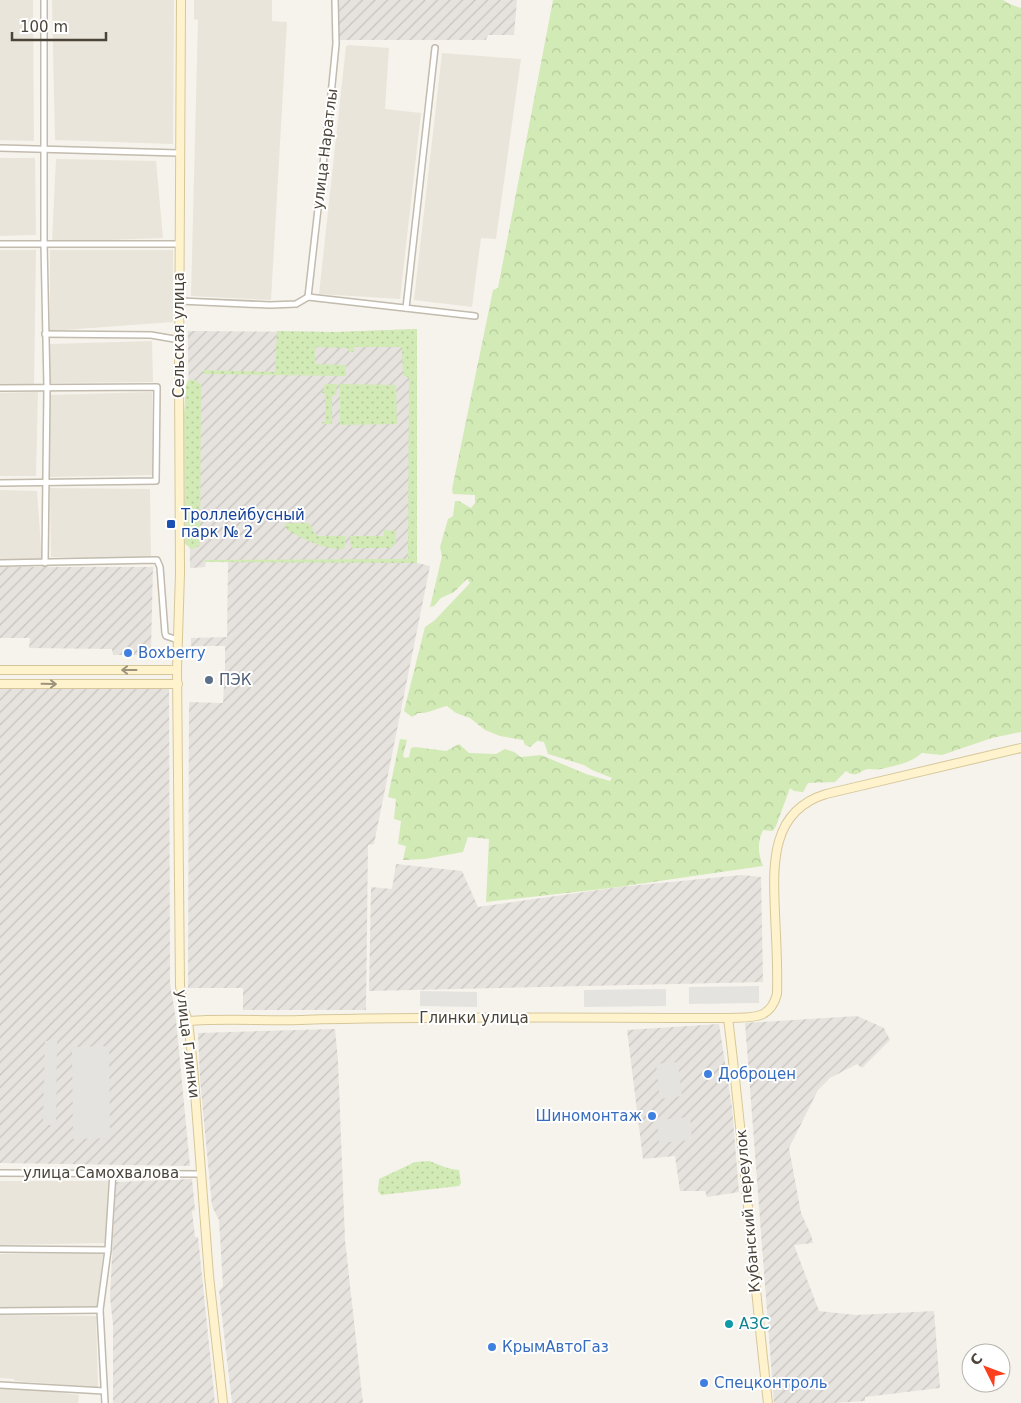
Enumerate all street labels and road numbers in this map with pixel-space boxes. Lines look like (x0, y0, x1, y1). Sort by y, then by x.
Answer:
street label: улица Наратлы (309, 87, 341, 211)
street label: Сельская улица (170, 272, 188, 398)
street label: улица Глинки (172, 989, 204, 1099)
street label: Глинки улица (419, 1009, 529, 1027)
street label: Кубанский переулок (732, 1129, 764, 1293)
street label: улица Самохвалова (23, 1164, 179, 1182)

